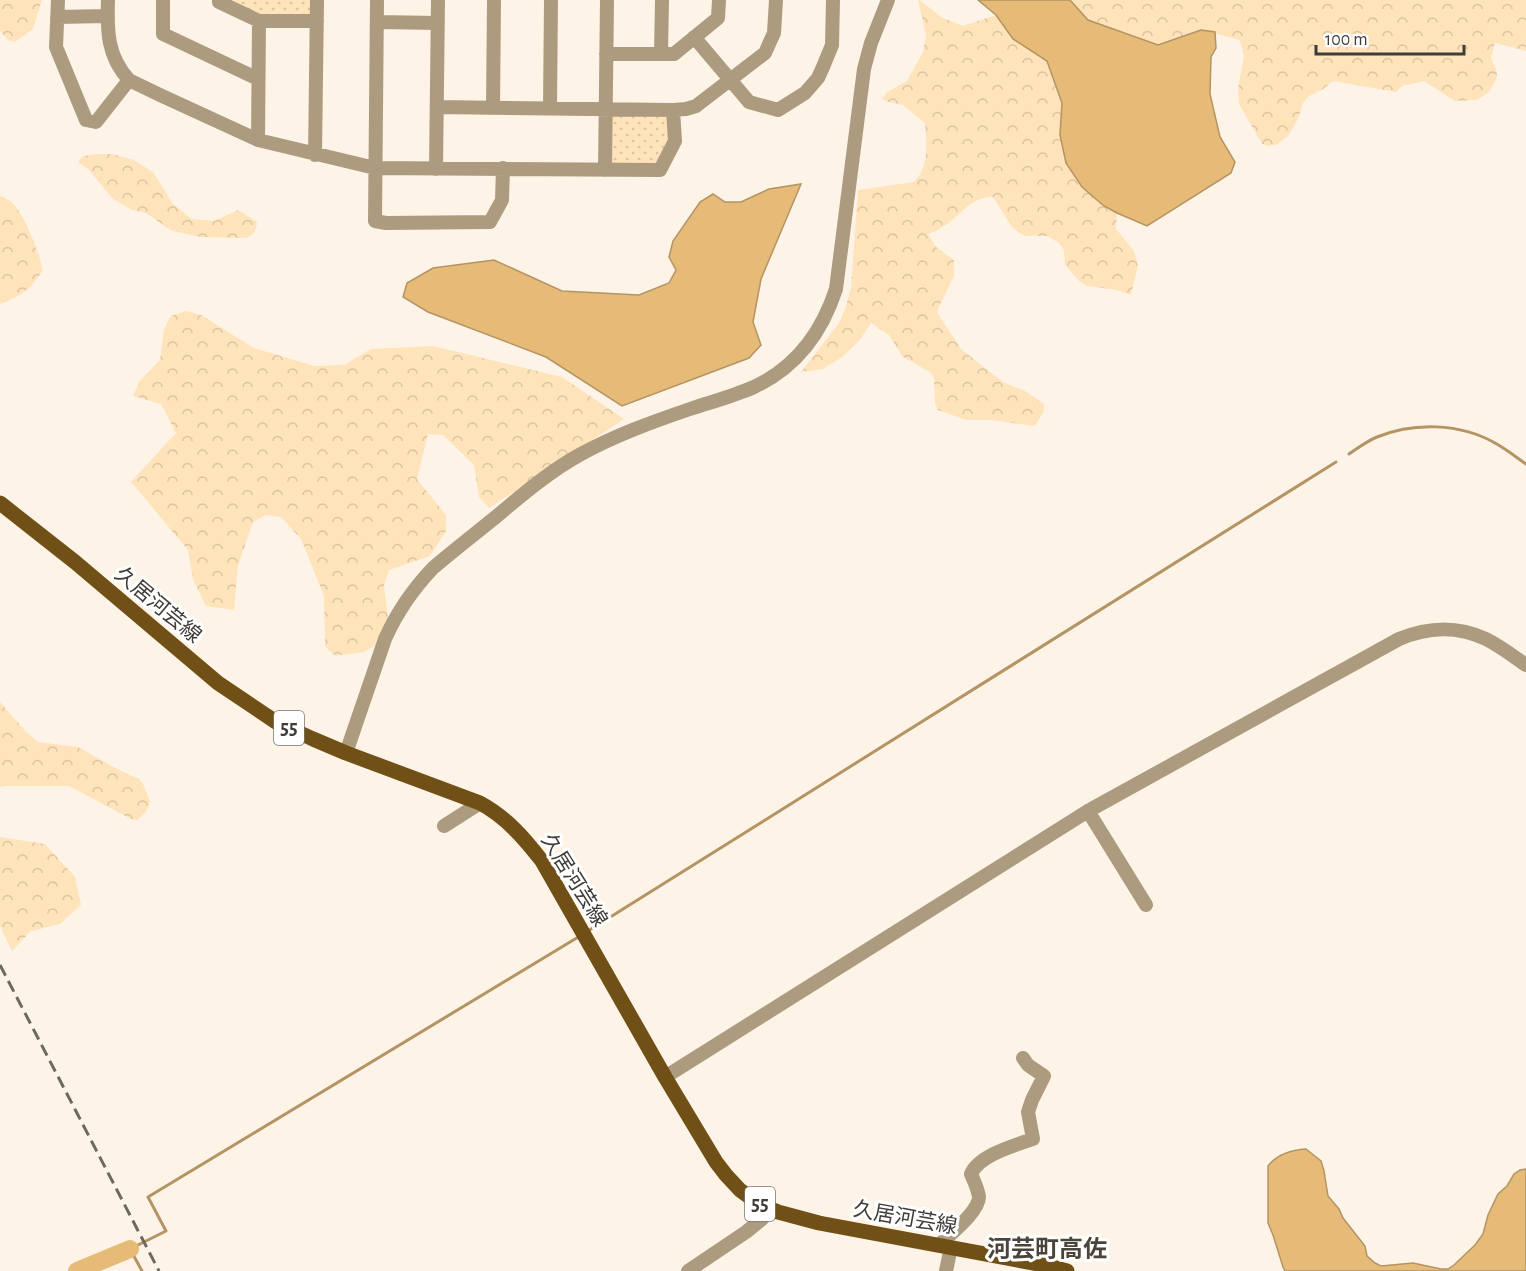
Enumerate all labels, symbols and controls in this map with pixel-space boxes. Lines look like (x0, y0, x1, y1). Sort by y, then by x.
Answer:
scale bar (1316, 18, 1464, 56)
text: 100 m (1325, 31, 1368, 49)
street label: 久居河芸線 (111, 562, 206, 647)
road number: 55 (274, 711, 304, 745)
street label: 久居河芸線 (537, 829, 612, 930)
road number: 55 (745, 1187, 775, 1221)
street label: 久居河芸線 (851, 1198, 959, 1237)
district label: 河芸町高佐 (987, 1236, 1107, 1262)

